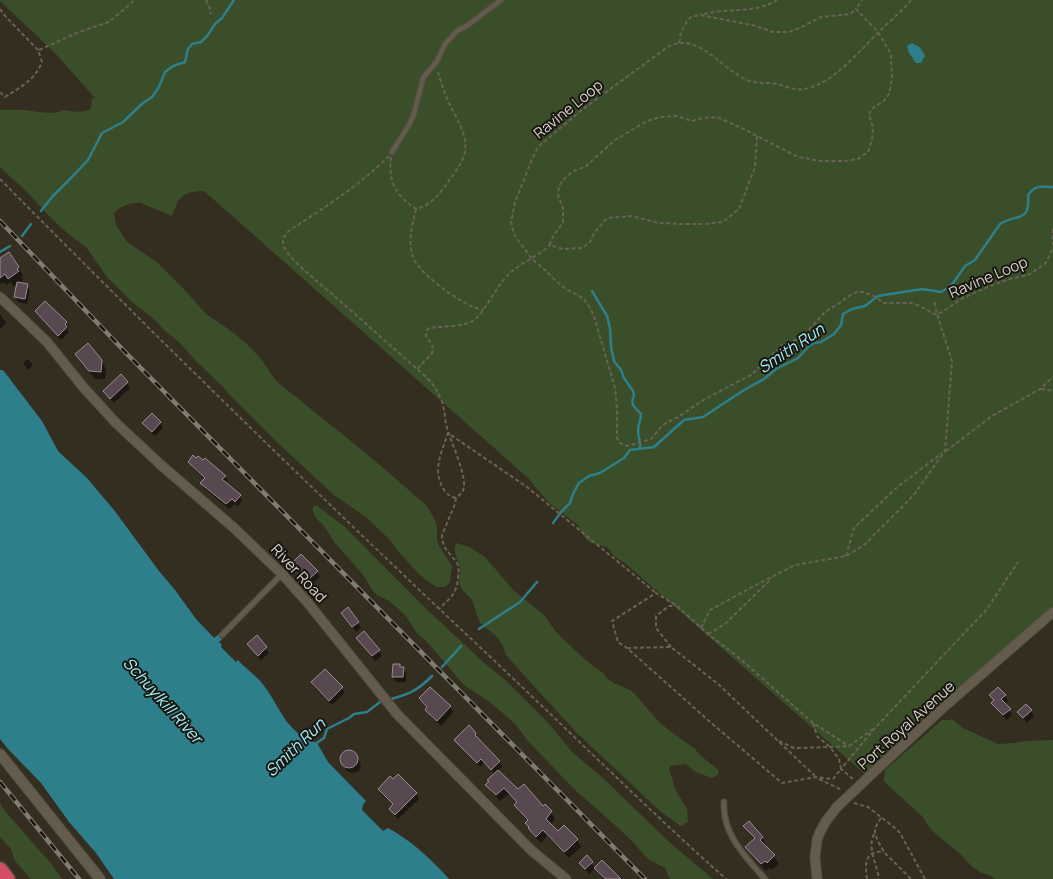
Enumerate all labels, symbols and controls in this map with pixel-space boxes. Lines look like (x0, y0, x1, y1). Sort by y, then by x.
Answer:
street label: Ravine Loop (529, 74, 607, 143)
street label: Ravine Loop (945, 251, 1031, 303)
water label: Smith Run (754, 318, 829, 378)
street label: River Road (266, 539, 332, 607)
water label: Schuylkill River (118, 652, 209, 750)
street label: Port Royal Avenue (853, 676, 959, 774)
water label: Smith Run (260, 713, 330, 781)

